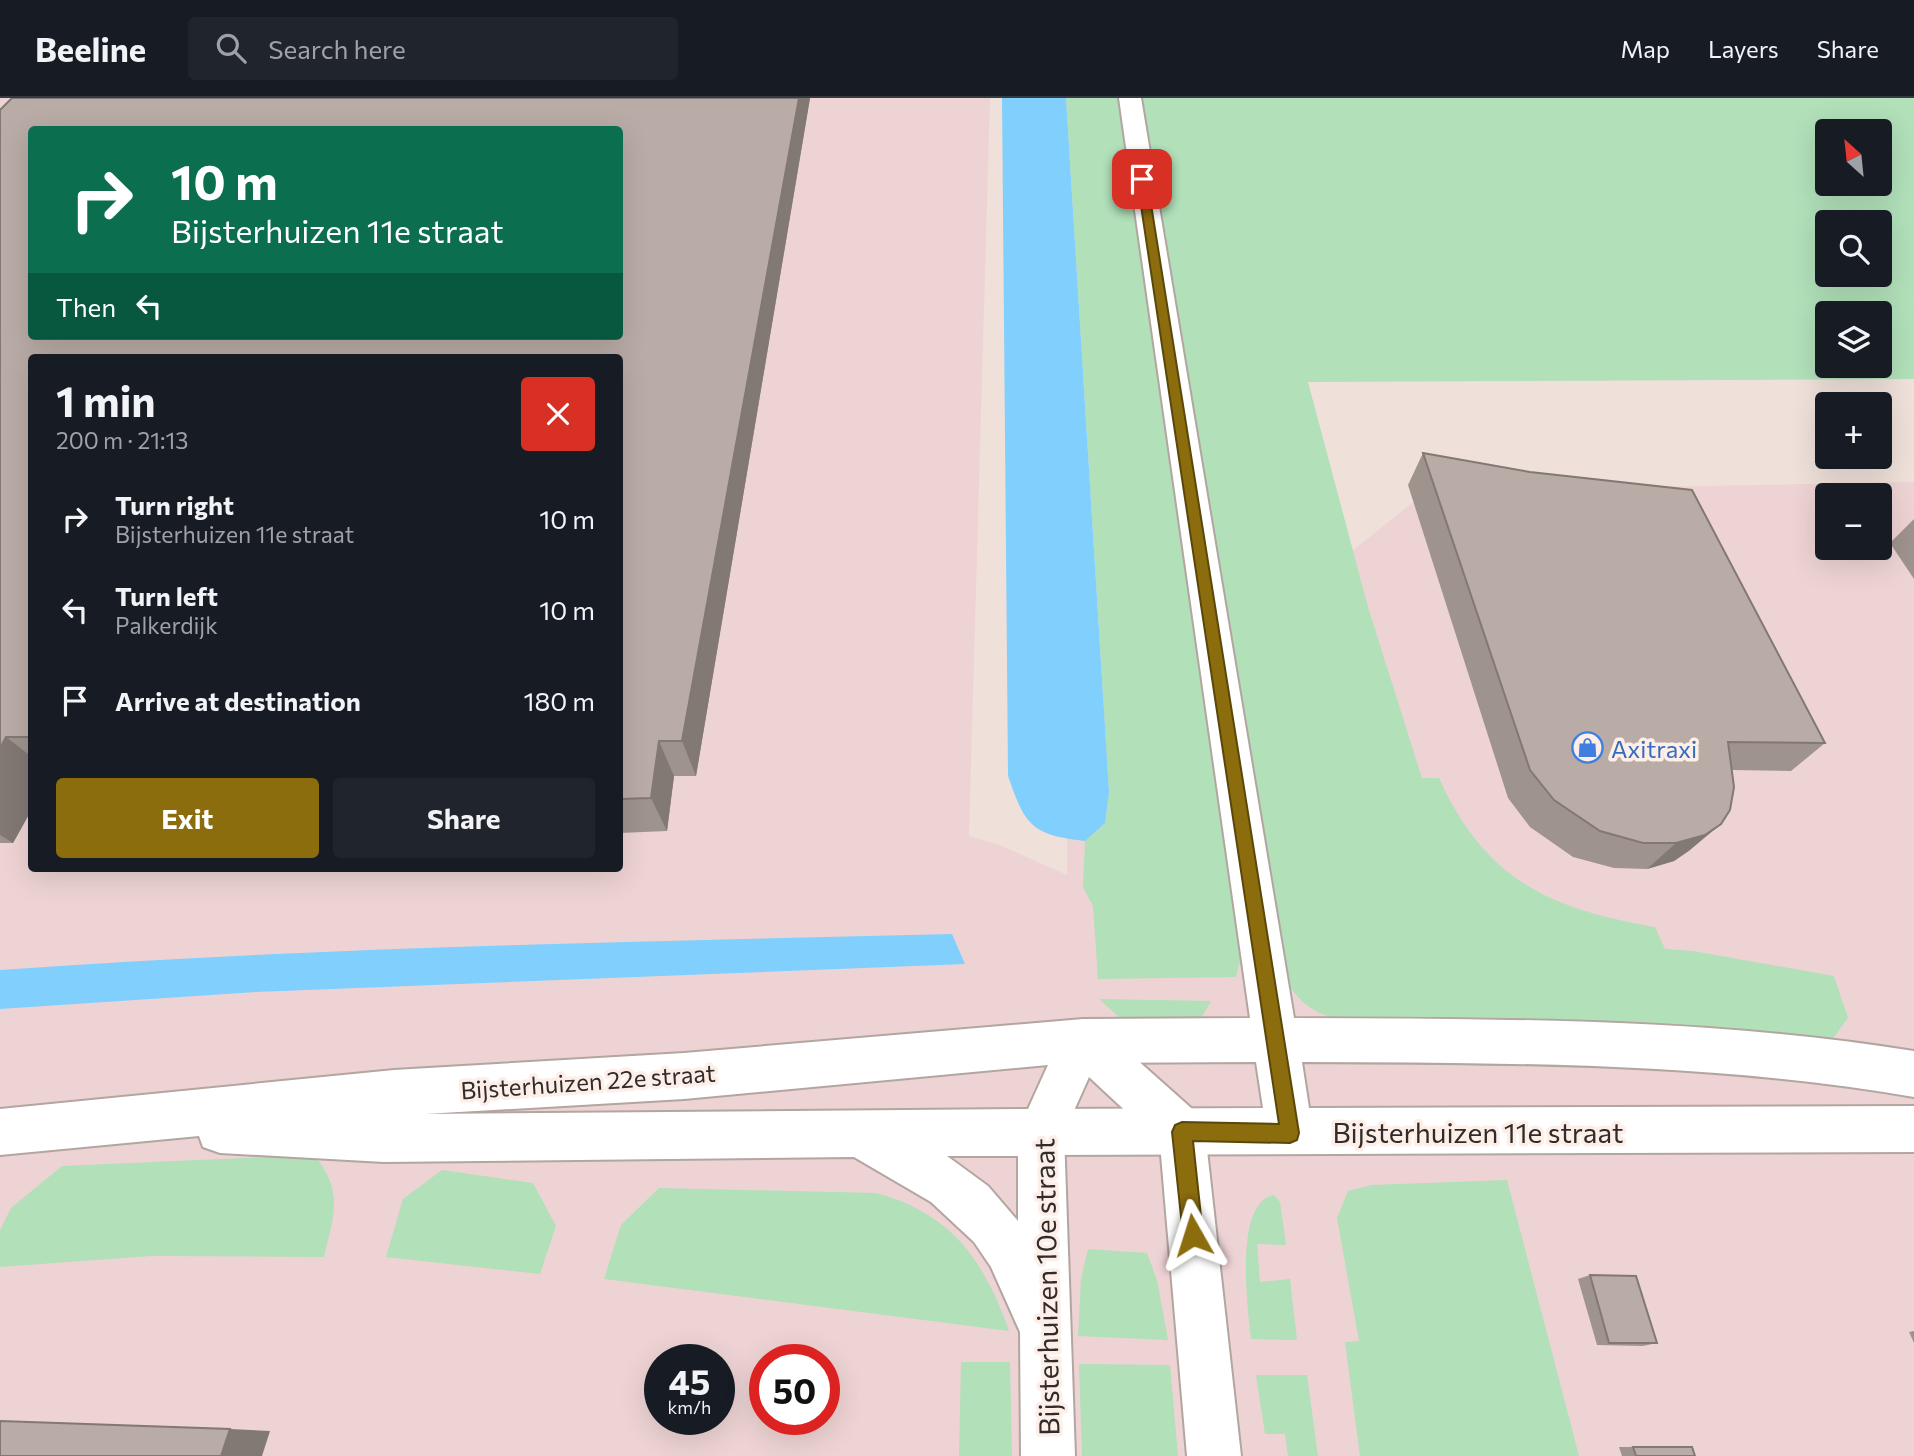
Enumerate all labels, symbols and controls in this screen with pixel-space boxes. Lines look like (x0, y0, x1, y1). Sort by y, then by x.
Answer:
search box (188, 17, 678, 80)
text: Beeline (35, 28, 146, 69)
icon: search (212, 29, 250, 67)
text: Search here (268, 33, 406, 64)
text: Map (1621, 34, 1670, 63)
text: Layers (1708, 34, 1779, 63)
text: Share (1817, 34, 1879, 63)
north arrow (1815, 119, 1892, 196)
map controls (1815, 119, 1892, 560)
pin (1112, 149, 1172, 209)
text: 10 m (171, 150, 278, 210)
icon: right (56, 154, 147, 245)
icon: arrive (1123, 160, 1161, 198)
text: Bijsterhuizen 11e straat (171, 210, 504, 250)
button: search (1815, 210, 1892, 287)
icon: left (130, 287, 168, 325)
text: Then (56, 291, 116, 322)
button: layers (1815, 301, 1892, 378)
text: 1 min (56, 374, 156, 426)
button: close (521, 377, 595, 451)
button: + (1815, 392, 1892, 469)
text: 200 m · 21:13 (56, 426, 188, 454)
button: − (1815, 483, 1892, 560)
text: Turn right (115, 489, 234, 520)
icon: right (56, 500, 94, 538)
text: 10 m (539, 503, 595, 534)
text: Bijsterhuizen 11e straat (115, 520, 354, 548)
text: Turn left (115, 580, 218, 611)
icon: left (56, 591, 94, 629)
text: 10 m (539, 594, 595, 625)
text: Palkerdijk (115, 611, 218, 639)
icon: arrive (56, 682, 94, 720)
text: Arrive at destination (115, 685, 361, 716)
text: 180 m (523, 685, 595, 716)
shop icon: Axitraxi (1571, 731, 1605, 765)
place label: Axitraxi (1611, 734, 1697, 763)
button: Exit (56, 778, 319, 858)
button: Share (333, 778, 595, 858)
street label: Bijsterhuizen 22e straat (459, 1058, 717, 1104)
street label: Bijsterhuizen 11e straat (1332, 1115, 1624, 1149)
street label: Bijsterhuizen 10e straat (1026, 1138, 1066, 1436)
position arrow (1156, 1198, 1230, 1272)
speed limit sign: 50 (749, 1344, 840, 1435)
text: 45 (669, 1359, 710, 1402)
text: km/h (668, 1396, 711, 1418)

